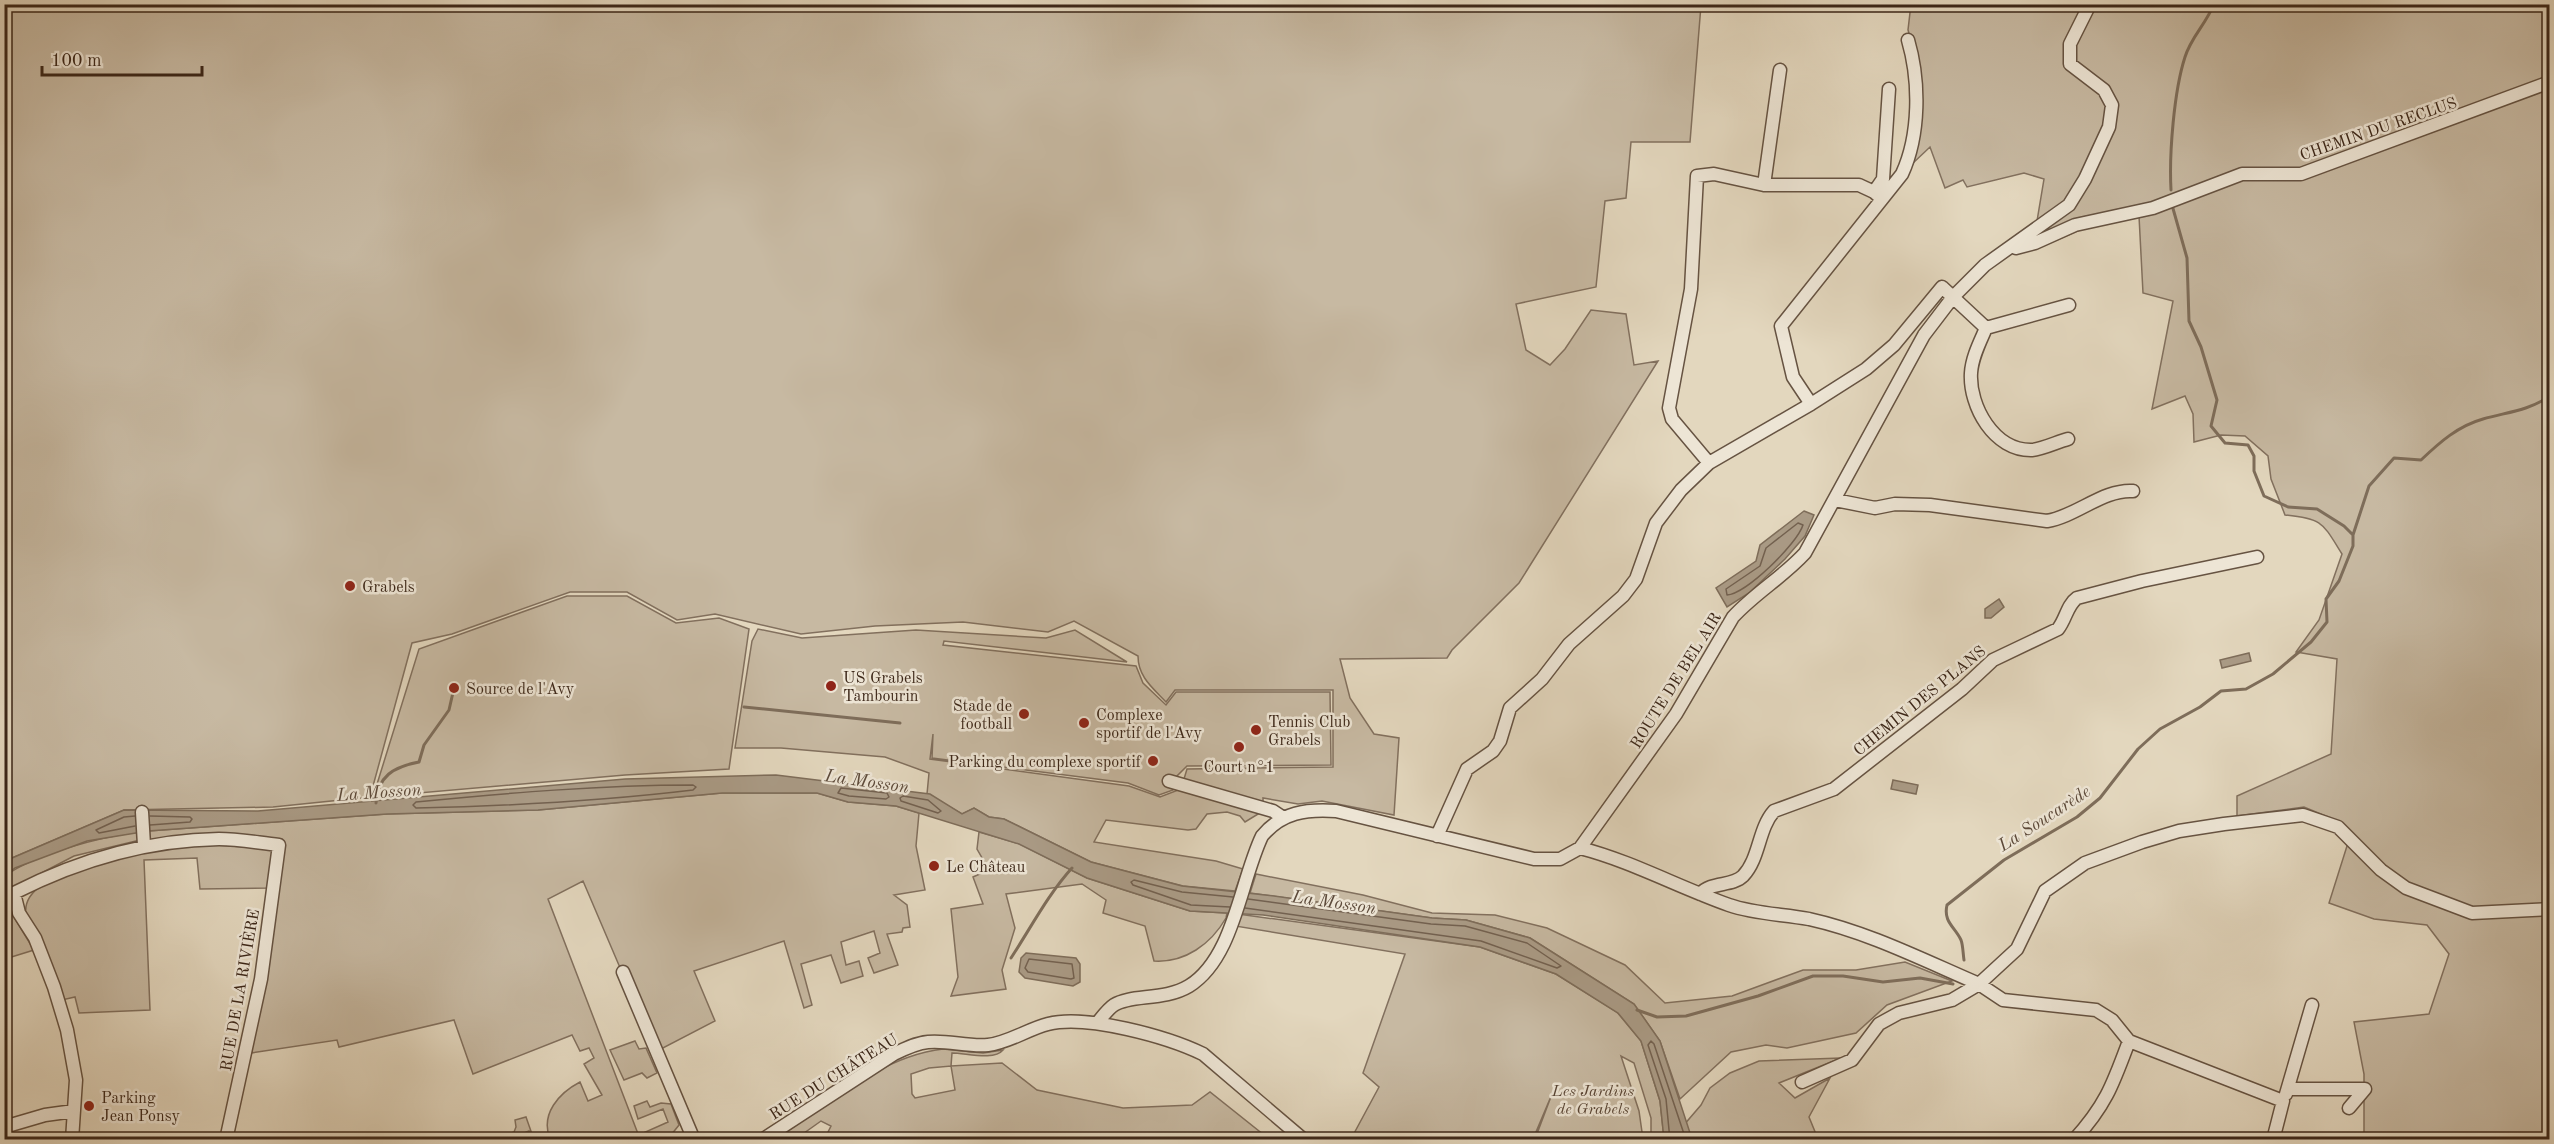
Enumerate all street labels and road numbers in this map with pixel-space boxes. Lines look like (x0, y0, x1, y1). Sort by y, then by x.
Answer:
street label: CHEMIN DU RECLUS (2298, 95, 2459, 164)
street label: ROUTE DE BEL AIR (1628, 610, 1725, 752)
street label: CHEMIN DES PLANS (1851, 643, 1989, 760)
street label: RUE DE LA RIVIÈRE (215, 907, 263, 1073)
street label: RUE DU CHÂTEAU (765, 1028, 901, 1124)

